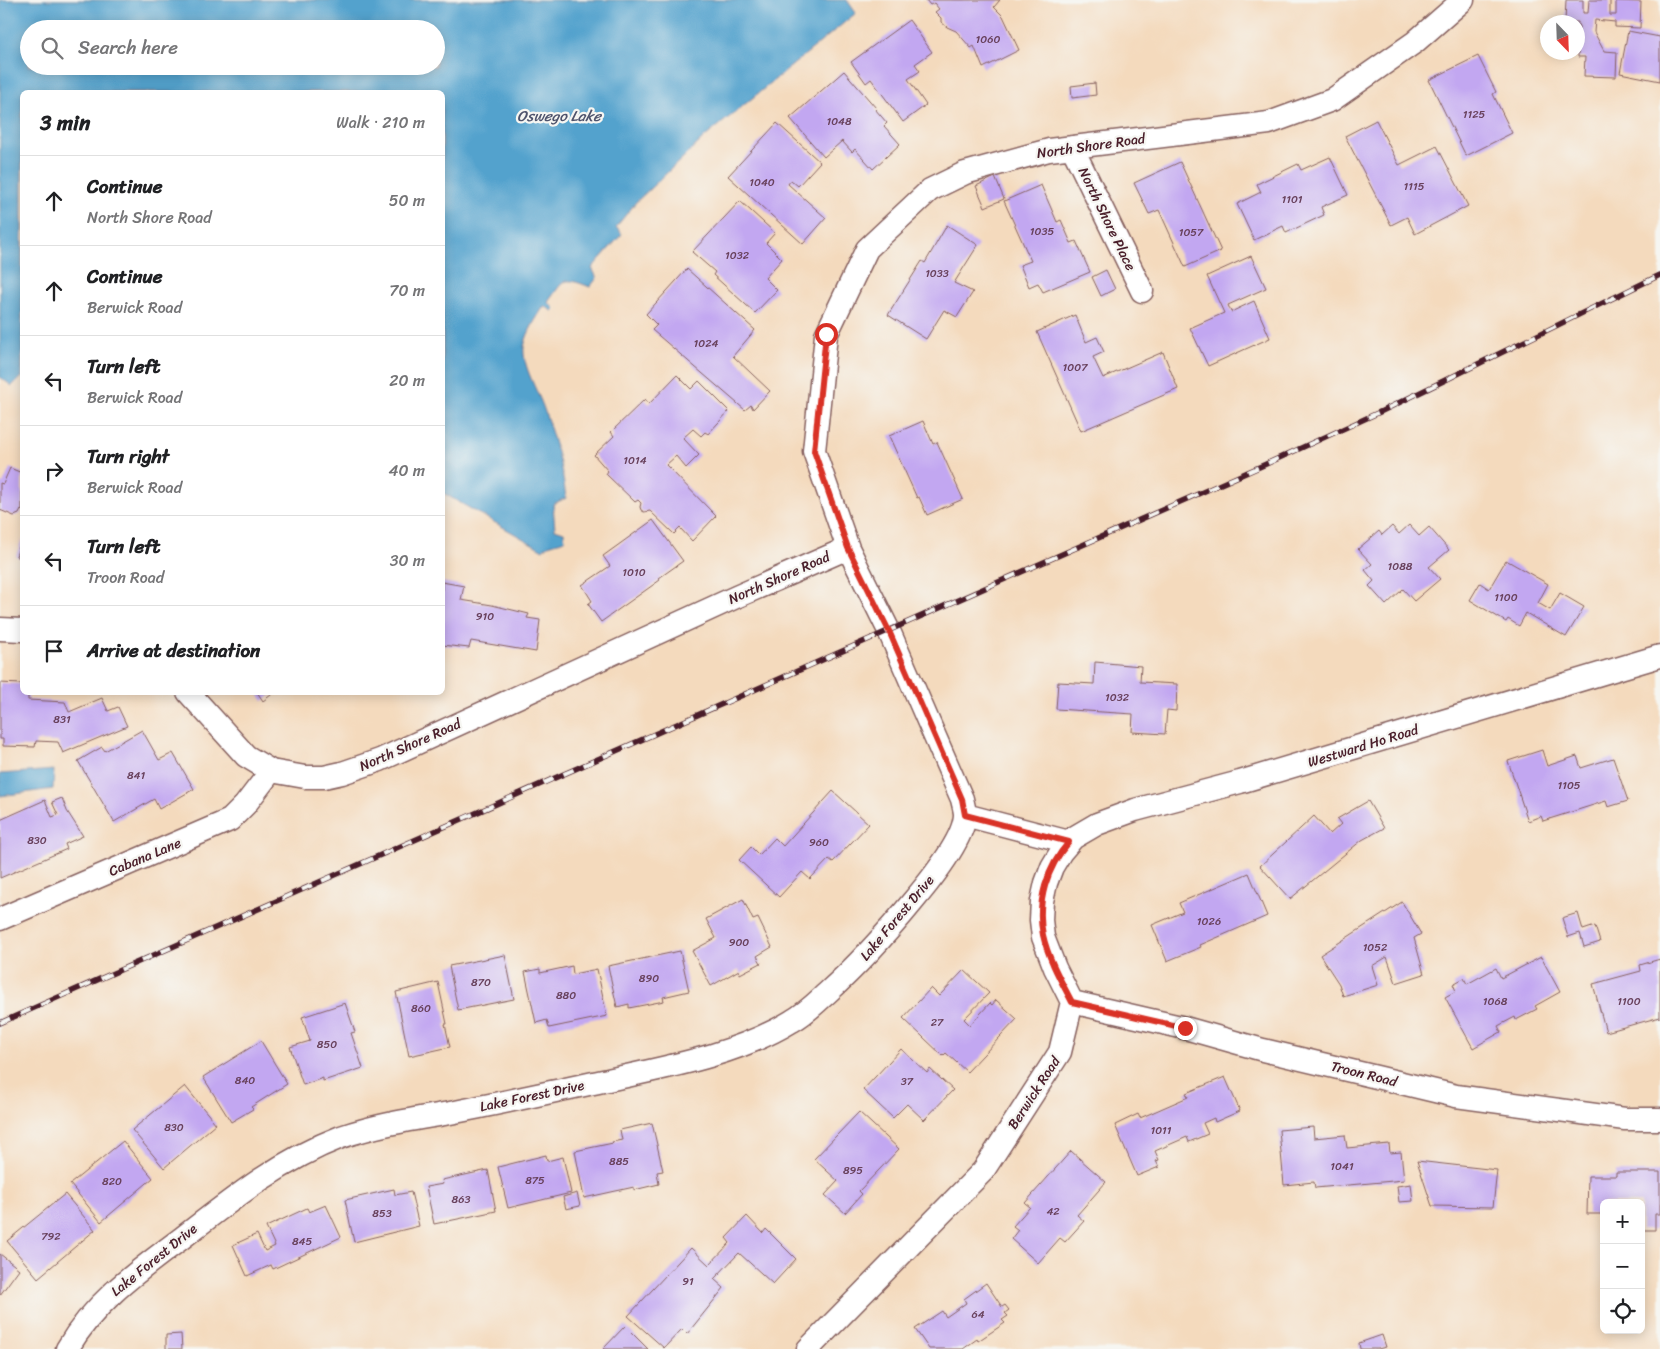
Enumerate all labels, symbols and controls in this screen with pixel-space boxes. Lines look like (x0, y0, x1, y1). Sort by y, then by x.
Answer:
north arrow (1540, 15, 1585, 60)
search box (20, 20, 445, 75)
house number: 1060 (976, 30, 1000, 49)
text: Search here (78, 31, 178, 64)
icon: search (38, 34, 66, 62)
water label: Oswego Lake (517, 103, 602, 129)
text: 3 min (40, 104, 90, 142)
house number: 1125 (1463, 105, 1486, 124)
text: Walk · 210 m (336, 108, 425, 137)
house number: 1048 (826, 112, 852, 131)
street label: North Shore Road (1035, 126, 1148, 166)
street label: North Shore Place (1071, 163, 1143, 275)
text: Continue (87, 170, 163, 203)
house number: 1040 (749, 173, 775, 192)
house number: 1115 (1404, 177, 1425, 196)
text: 50 m (389, 186, 425, 215)
icon: ahead (40, 187, 68, 215)
house number: 1101 (1281, 190, 1303, 209)
text: North Shore Road (87, 203, 212, 232)
house number: 1035 (1030, 222, 1054, 241)
house number: 1057 (1179, 223, 1204, 242)
house number: 1032 (725, 246, 750, 265)
text: Continue (87, 260, 163, 293)
house number: 1033 (925, 264, 949, 283)
text: 70 m (389, 276, 425, 305)
icon: ahead (40, 277, 68, 305)
text: Berwick Road (87, 293, 182, 322)
route start (815, 323, 838, 346)
house number: 1024 (694, 334, 719, 353)
text: Turn left (87, 350, 160, 383)
house number: 1007 (1063, 358, 1088, 377)
text: 20 m (389, 366, 425, 395)
icon: left (40, 367, 68, 395)
text: Berwick Road (87, 383, 182, 412)
text: Turn right (87, 440, 169, 473)
house number: 1014 (623, 451, 647, 470)
text: 40 m (388, 456, 425, 485)
icon: right (40, 457, 68, 485)
text: Berwick Road (87, 473, 182, 502)
text: Turn left (87, 530, 160, 563)
street label: North Shore Road (724, 544, 835, 612)
text: 30 m (390, 546, 425, 575)
icon: left (40, 547, 68, 575)
house number: 1088 (1388, 557, 1413, 576)
text: Troon Road (87, 563, 164, 592)
house number: 1010 (622, 563, 646, 582)
house number: 1100 (1494, 588, 1518, 607)
house number: 910 (476, 607, 494, 626)
text: Arrive at destination (87, 634, 260, 667)
icon: arrive (40, 637, 68, 665)
house number: 1032 (1105, 688, 1130, 707)
house number: 831 (53, 710, 71, 729)
street label: North Shore Road (355, 711, 466, 779)
street label: Westward Ho Road (1305, 717, 1423, 775)
house number: 841 (127, 766, 145, 785)
house number: 1105 (1557, 776, 1581, 795)
street label: Cabana Lane (105, 830, 185, 884)
house number: 830 (27, 831, 47, 850)
house number: 960 (809, 833, 829, 852)
street label: Lake Forest Drive (853, 869, 941, 967)
house number: 1026 (1197, 912, 1221, 931)
house number: 900 (729, 933, 749, 952)
house number: 1052 (1363, 938, 1388, 957)
house number: 890 (639, 969, 659, 988)
house number: 870 (471, 973, 491, 992)
house number: 880 (556, 986, 576, 1005)
house number: 1068 (1483, 992, 1508, 1011)
house number: 1100 (1617, 992, 1641, 1011)
house number: 860 (411, 999, 431, 1018)
house number: 27 (931, 1013, 944, 1032)
route end (1174, 1017, 1197, 1040)
house number: 850 (317, 1035, 337, 1054)
street label: Berwick Road (1001, 1050, 1068, 1135)
street label: Troon Road (1328, 1054, 1401, 1095)
house number: 840 (235, 1071, 255, 1090)
house number: 37 (901, 1072, 914, 1091)
street label: Lake Forest Drive (478, 1073, 587, 1119)
house number: 830 (164, 1118, 184, 1137)
house number: 1011 (1150, 1121, 1172, 1140)
house number: 885 (609, 1152, 629, 1171)
house number: 1041 (1330, 1157, 1354, 1176)
house number: 895 (843, 1161, 863, 1180)
house number: 875 (525, 1171, 545, 1190)
house number: 820 (102, 1172, 122, 1191)
house number: 863 (452, 1190, 470, 1209)
map controls (1600, 1199, 1645, 1334)
button: + (1600, 1199, 1645, 1244)
house number: 42 (1046, 1202, 1060, 1221)
house number: 853 (372, 1204, 392, 1223)
street label: Lake Forest Drive (105, 1217, 203, 1303)
house number: 792 (41, 1227, 61, 1246)
house number: 845 (292, 1232, 312, 1251)
button: − (1600, 1244, 1645, 1289)
house number: 91 (682, 1272, 694, 1291)
button: locate (1600, 1289, 1645, 1334)
house number: 64 (971, 1305, 985, 1324)

